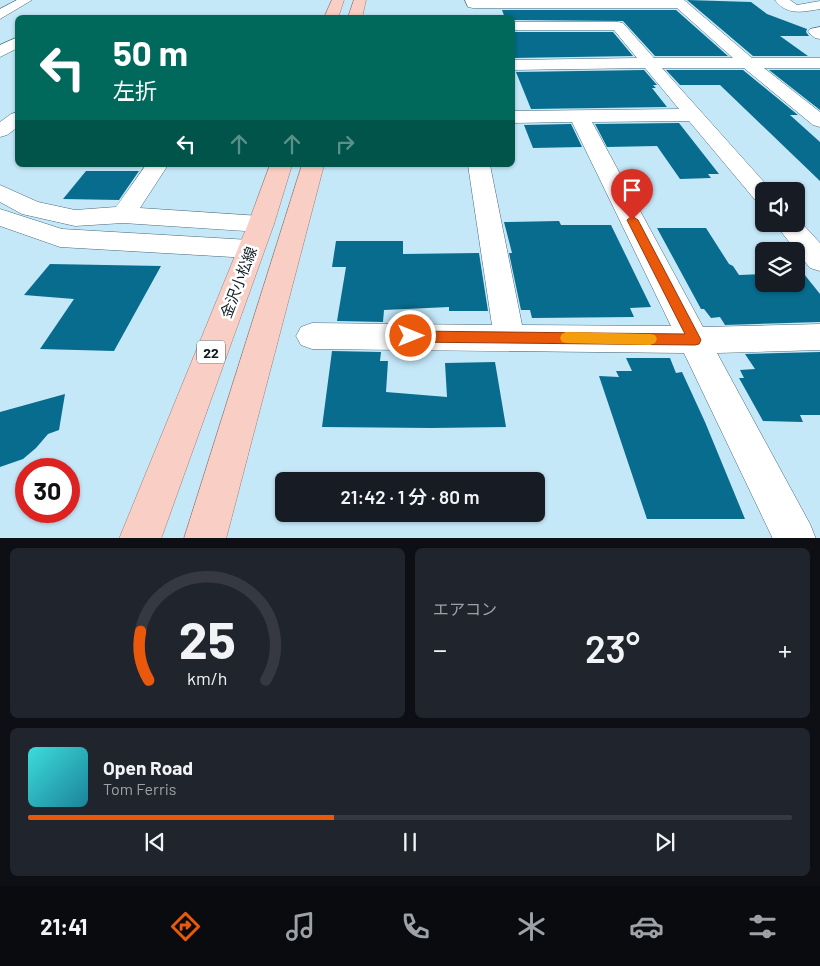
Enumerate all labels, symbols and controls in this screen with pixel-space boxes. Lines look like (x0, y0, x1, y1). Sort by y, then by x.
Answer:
text: 50 m (113, 31, 188, 73)
icon: left (30, 35, 95, 100)
text: 左折 (113, 77, 157, 103)
icon: left (172, 130, 200, 158)
icon: ahead (225, 130, 253, 158)
icon: ahead (278, 130, 306, 158)
icon: right (331, 130, 359, 158)
pin (611, 169, 653, 220)
icon: arrive (618, 176, 646, 204)
map controls (755, 182, 805, 292)
button: sound (755, 182, 805, 232)
button: layers (755, 242, 805, 292)
street label: 金沢小松線 (216, 244, 260, 320)
position arrow (384, 309, 436, 361)
road number: 22 (197, 341, 225, 364)
speed limit sign: 30 (15, 458, 80, 523)
text: 21:42 · 1 分 · 80 m (340, 485, 480, 508)
text: エアコン (433, 599, 497, 618)
text: 25 (179, 607, 236, 669)
text: 23° (585, 625, 640, 671)
text: − (433, 632, 447, 666)
text: + (778, 632, 792, 666)
text: km/h (187, 667, 228, 689)
text: Open Road (103, 756, 193, 779)
text: Tom Ferris (103, 779, 177, 798)
icon: previous (141, 828, 169, 856)
icon: pause (396, 828, 424, 856)
icon: next (651, 828, 679, 856)
icon: directions (168, 909, 203, 944)
icon: music (283, 909, 318, 944)
icon: phone (398, 909, 433, 944)
icon: climate (514, 909, 549, 944)
icon: car (629, 909, 664, 944)
icon: filters (745, 909, 780, 944)
text: 21:41 (40, 913, 87, 939)

